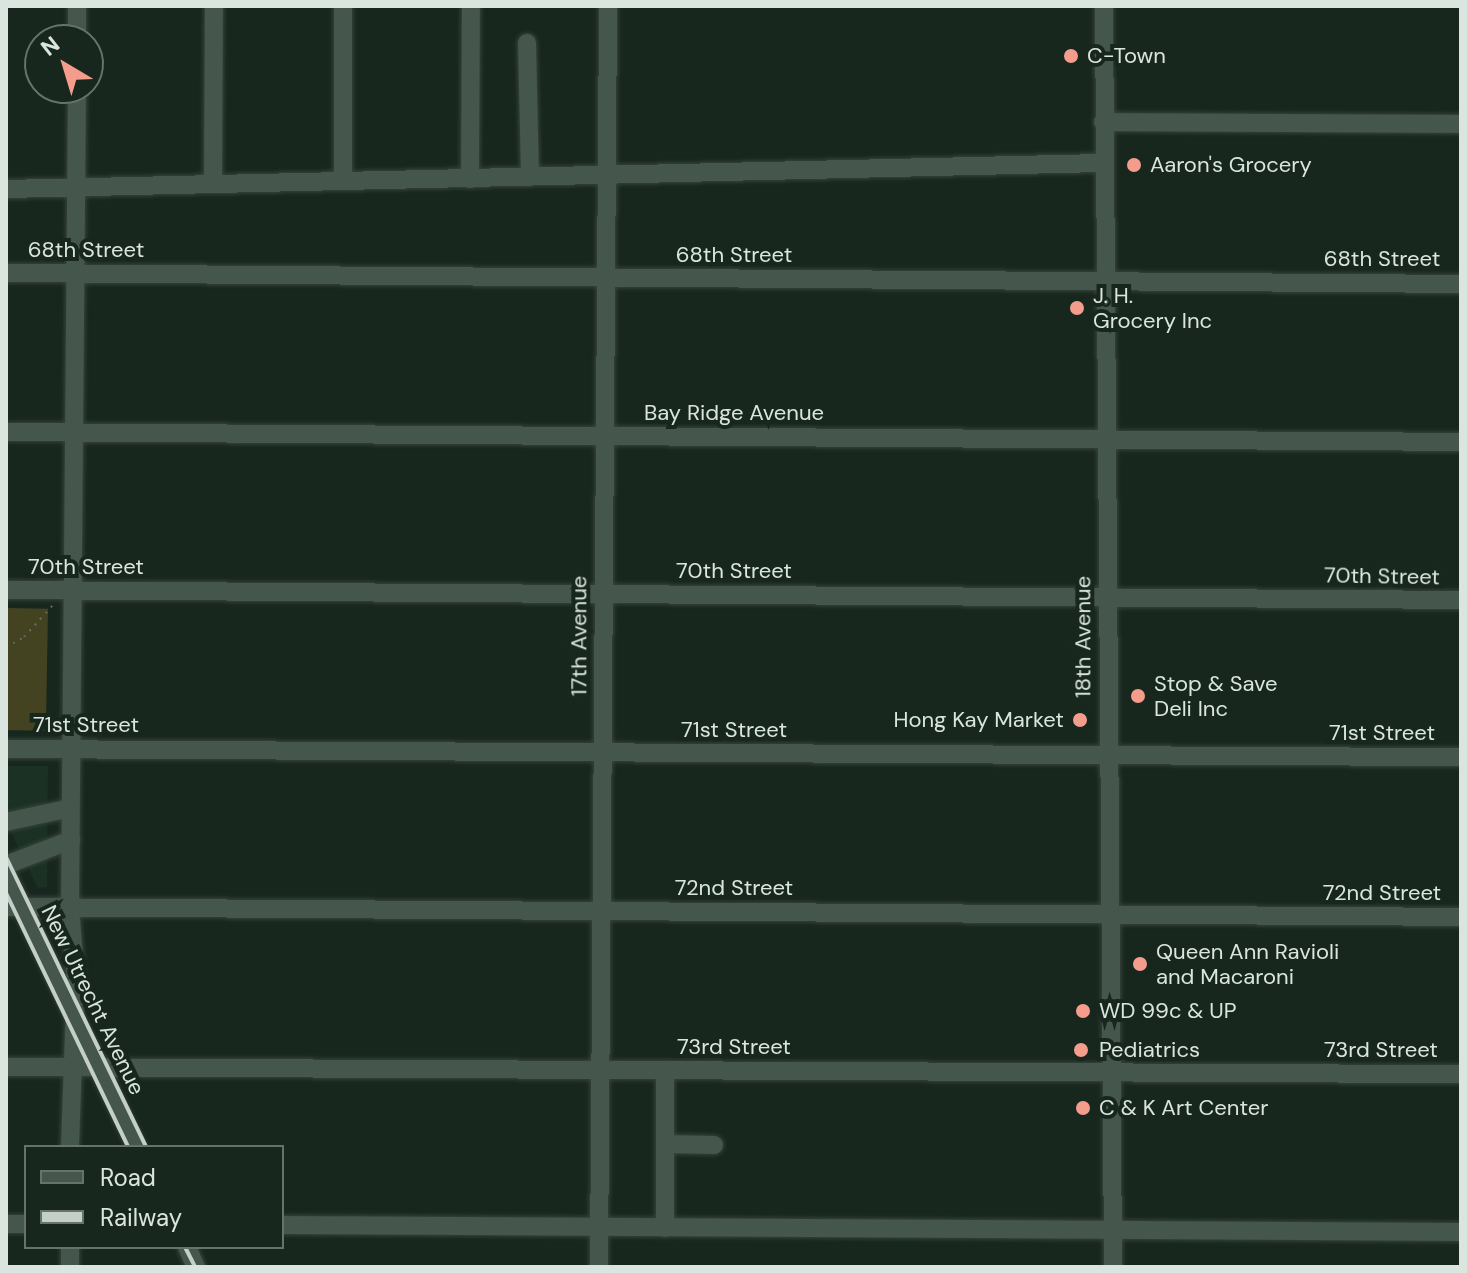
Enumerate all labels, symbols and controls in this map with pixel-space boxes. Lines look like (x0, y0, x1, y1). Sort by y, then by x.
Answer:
north arrow (24, 24, 104, 104)
text: N (35, 30, 65, 63)
place label: C-Town (1087, 43, 1166, 69)
marker: C-Town (1062, 47, 1080, 65)
place label: Aaron's Grocery (1150, 152, 1312, 178)
marker: Aaron's Grocery (1125, 156, 1143, 174)
street label: 68th Street (28, 237, 144, 263)
street label: 68th Street (676, 242, 792, 268)
street label: 68th Street (1324, 246, 1440, 272)
place label: J. H. Grocery Inc (1093, 282, 1212, 334)
marker: J. H. Grocery Inc (1068, 299, 1086, 317)
street label: Bay Ridge Avenue (644, 400, 824, 426)
street label: 70th Street (28, 554, 144, 580)
street label: 70th Street (676, 558, 792, 584)
street label: 70th Street (1324, 562, 1440, 590)
street label: 17th Avenue (566, 576, 592, 696)
street label: 18th Avenue (1070, 576, 1096, 698)
place label: Stop & Save Deli Inc (1154, 670, 1278, 722)
marker: Stop & Save Deli Inc (1129, 687, 1147, 705)
place label: Hong Kay Market (893, 707, 1064, 733)
marker: Hong Kay Market (1071, 711, 1089, 729)
street label: 71st Street (33, 712, 139, 738)
street label: 71st Street (681, 717, 787, 743)
street label: 71st Street (1329, 720, 1435, 746)
street label: 72nd Street (675, 875, 793, 901)
street label: 72nd Street (1323, 880, 1441, 906)
street label: New Utrecht Avenue (36, 901, 150, 1099)
place label: Queen Ann Ravioli and Macaroni (1156, 938, 1339, 990)
marker: Queen Ann Ravioli and Macaroni (1131, 955, 1149, 973)
place label: WD 99c & UP (1099, 998, 1237, 1024)
marker: WD 99c & UP (1074, 1002, 1092, 1020)
street label: 73rd Street (677, 1034, 791, 1060)
place label: Pediatrics (1099, 1037, 1200, 1063)
street label: 73rd Street (1324, 1037, 1438, 1063)
marker: Pediatrics (1070, 1039, 1092, 1061)
place label: C & K Art Center (1099, 1095, 1268, 1121)
marker: C & K Art Center (1074, 1099, 1092, 1117)
legend (24, 1145, 284, 1249)
text: Road (100, 1162, 156, 1193)
text: Railway (100, 1202, 182, 1233)

